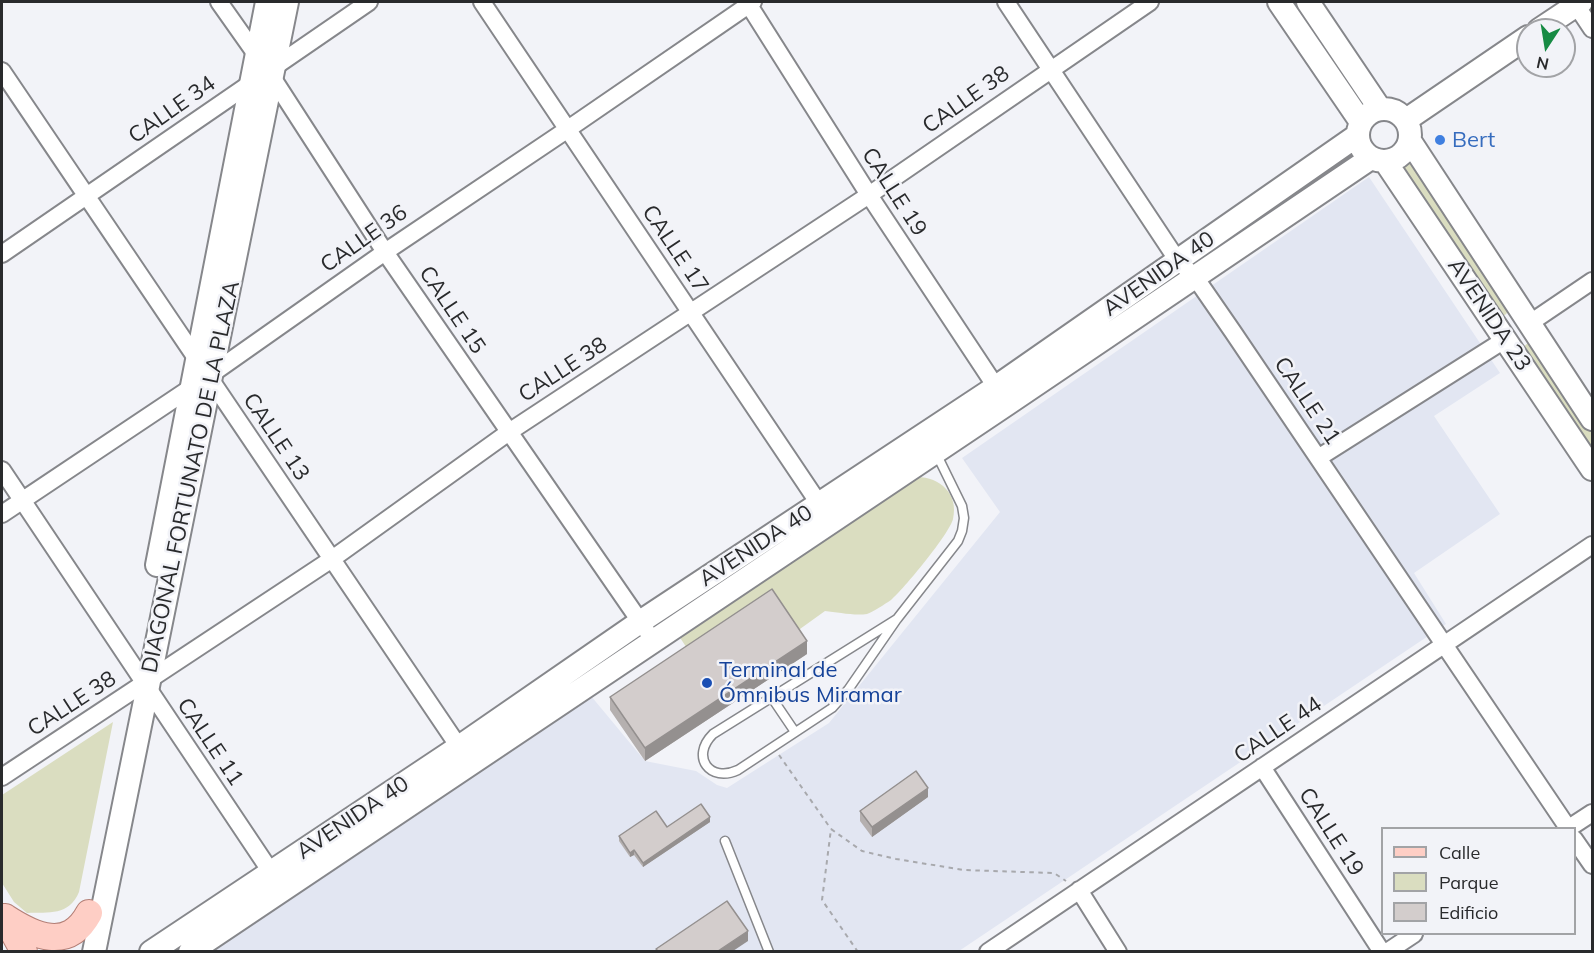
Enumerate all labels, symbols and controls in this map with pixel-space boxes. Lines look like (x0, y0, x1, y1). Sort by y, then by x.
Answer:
north arrow (1516, 18, 1576, 78)
text: N (1535, 53, 1551, 75)
street label: CALLE 38 (918, 61, 1014, 139)
street label: CALLE 34 (124, 71, 220, 149)
place label: Bert (1452, 127, 1495, 153)
marker: Bert (1433, 133, 1447, 147)
street label: CALLE 19 (856, 143, 932, 241)
street label: CALLE 36 (316, 200, 412, 278)
street label: CALLE 17 (636, 200, 714, 298)
street label: AVENIDA 40 (1098, 226, 1220, 322)
street label: AVENIDA 23 (1442, 254, 1536, 376)
street label: CALLE 15 (413, 261, 491, 359)
street label: DIAGONAL FORTUNATO DE LA PLAZA (137, 279, 245, 675)
street label: CALLE 38 (514, 332, 612, 408)
street label: CALLE 21 (1268, 352, 1346, 450)
street label: CALLE 13 (237, 388, 315, 486)
street label: AVENIDA 40 (694, 500, 818, 592)
place label: Terminal de Ómnibus Miramar (719, 657, 902, 708)
street label: CALLE 38 (23, 666, 121, 742)
marker: Terminal de Ómnibus Miramar (700, 676, 714, 690)
street label: CALLE 44 (1229, 691, 1327, 769)
street label: CALLE 11 (171, 693, 249, 791)
street label: AVENIDA 40 (292, 771, 414, 865)
street label: CALLE 19 (1293, 783, 1369, 881)
legend (1381, 827, 1576, 935)
text: Calle (1439, 841, 1480, 864)
text: Parque (1439, 871, 1498, 894)
text: Edificio (1439, 901, 1498, 924)

